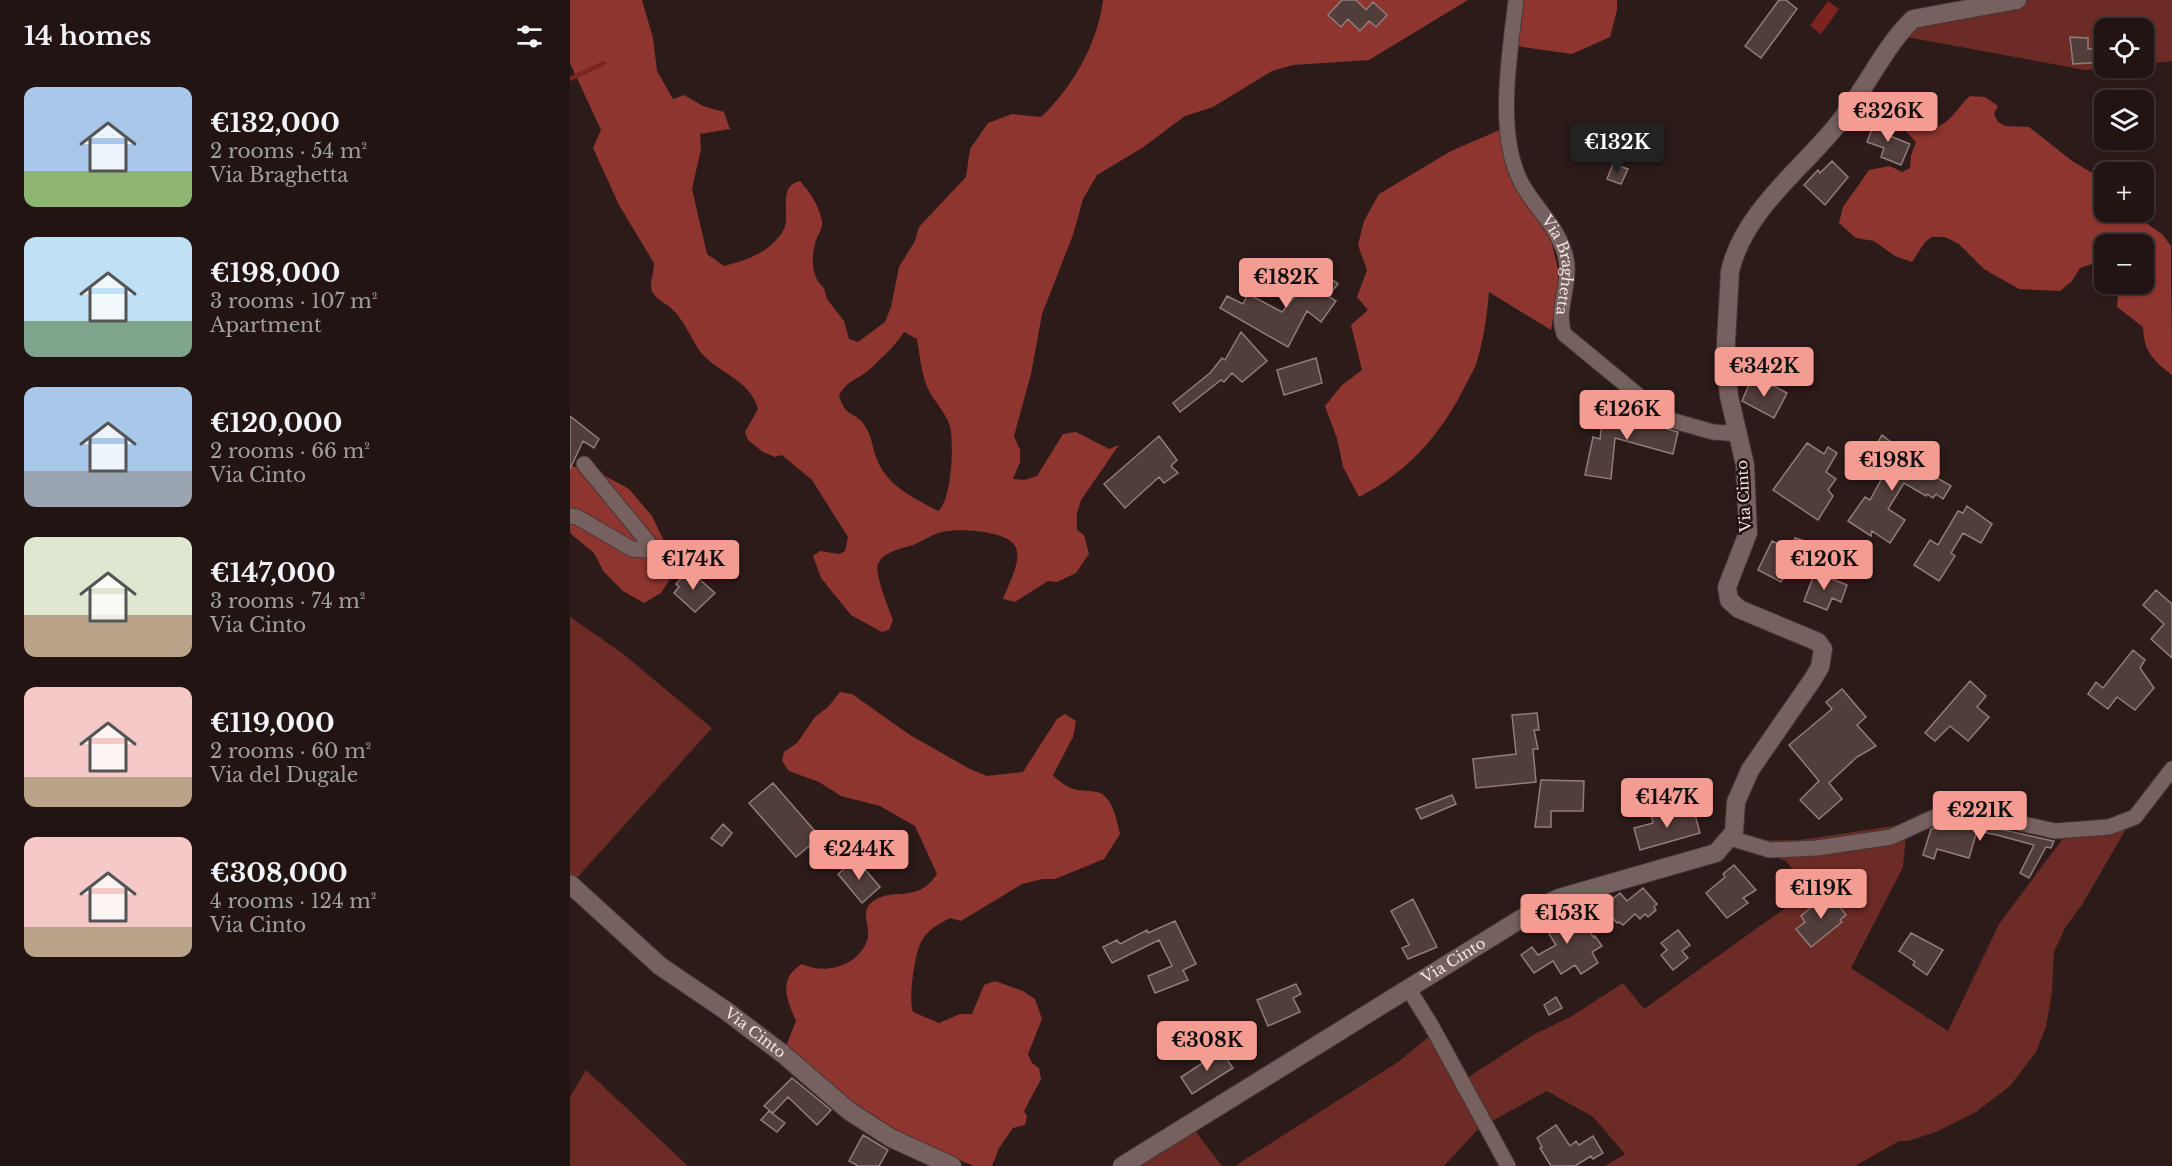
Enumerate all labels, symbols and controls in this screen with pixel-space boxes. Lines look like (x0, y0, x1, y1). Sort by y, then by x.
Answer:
map controls (2094, 18, 2154, 294)
button: locate (2094, 18, 2154, 78)
text: 14 homes (24, 20, 151, 52)
icon: filters (513, 20, 546, 53)
button: layers (2094, 90, 2154, 150)
pin: €326K (1846, 92, 1930, 143)
text: €326K (1853, 99, 1923, 123)
text: €132,000 (210, 107, 340, 139)
icon: home (72, 111, 144, 183)
pin: €132K (1575, 123, 1659, 174)
text: €132K (1584, 130, 1650, 154)
text: 2 rooms · 54 m² (210, 139, 367, 163)
button: + (2094, 162, 2154, 222)
text: Via Braghetta (210, 163, 348, 187)
street label: Via Braghetta (1537, 210, 1577, 317)
button: − (2094, 234, 2154, 294)
text: €198,000 (210, 257, 340, 289)
pin: €182K (1244, 258, 1328, 309)
icon: home (72, 261, 144, 333)
text: €182K (1253, 265, 1319, 289)
text: 3 rooms · 107 m² (210, 289, 377, 313)
text: Apartment (210, 313, 321, 337)
pin: €342K (1722, 347, 1806, 398)
text: €342K (1729, 354, 1799, 378)
pin: €126K (1585, 390, 1669, 441)
text: €126K (1594, 397, 1660, 421)
text: €120,000 (210, 407, 342, 439)
icon: home (72, 411, 144, 483)
text: 2 rooms · 66 m² (210, 439, 370, 463)
pin: €198K (1850, 441, 1934, 492)
text: €198K (1859, 448, 1925, 472)
street label: Via Cinto (1732, 459, 1755, 534)
text: Via Cinto (210, 463, 306, 487)
pin: €174K (651, 540, 735, 591)
pin: €120K (1782, 540, 1866, 591)
text: €174K (661, 547, 725, 571)
text: €120K (1790, 547, 1858, 571)
text: €147,000 (210, 557, 336, 589)
icon: home (72, 561, 144, 633)
text: 3 rooms · 74 m² (210, 589, 366, 613)
text: Via Cinto (210, 613, 306, 637)
text: €119,000 (210, 707, 335, 739)
icon: home (72, 711, 144, 783)
text: 2 rooms · 60 m² (210, 739, 371, 763)
text: Via del Dugale (210, 763, 358, 787)
pin: €147K (1625, 778, 1709, 829)
text: €147K (1635, 785, 1699, 809)
pin: €221K (1938, 791, 2022, 842)
text: €221K (1947, 798, 2013, 822)
pin: €244K (817, 830, 901, 881)
text: €244K (823, 837, 895, 861)
text: €308,000 (210, 857, 348, 889)
icon: home (72, 861, 144, 933)
pin: €119K (1779, 869, 1863, 920)
text: €119K (1790, 876, 1852, 900)
text: 4 rooms · 124 m² (210, 889, 376, 913)
pin: €153K (1525, 894, 1609, 945)
text: €153K (1534, 901, 1600, 925)
text: Via Cinto (210, 913, 306, 937)
street label: Via Cinto (1417, 933, 1489, 988)
street label: Via Cinto (720, 1002, 790, 1062)
pin: €308K (1165, 1021, 1249, 1072)
text: €308K (1171, 1028, 1243, 1052)

